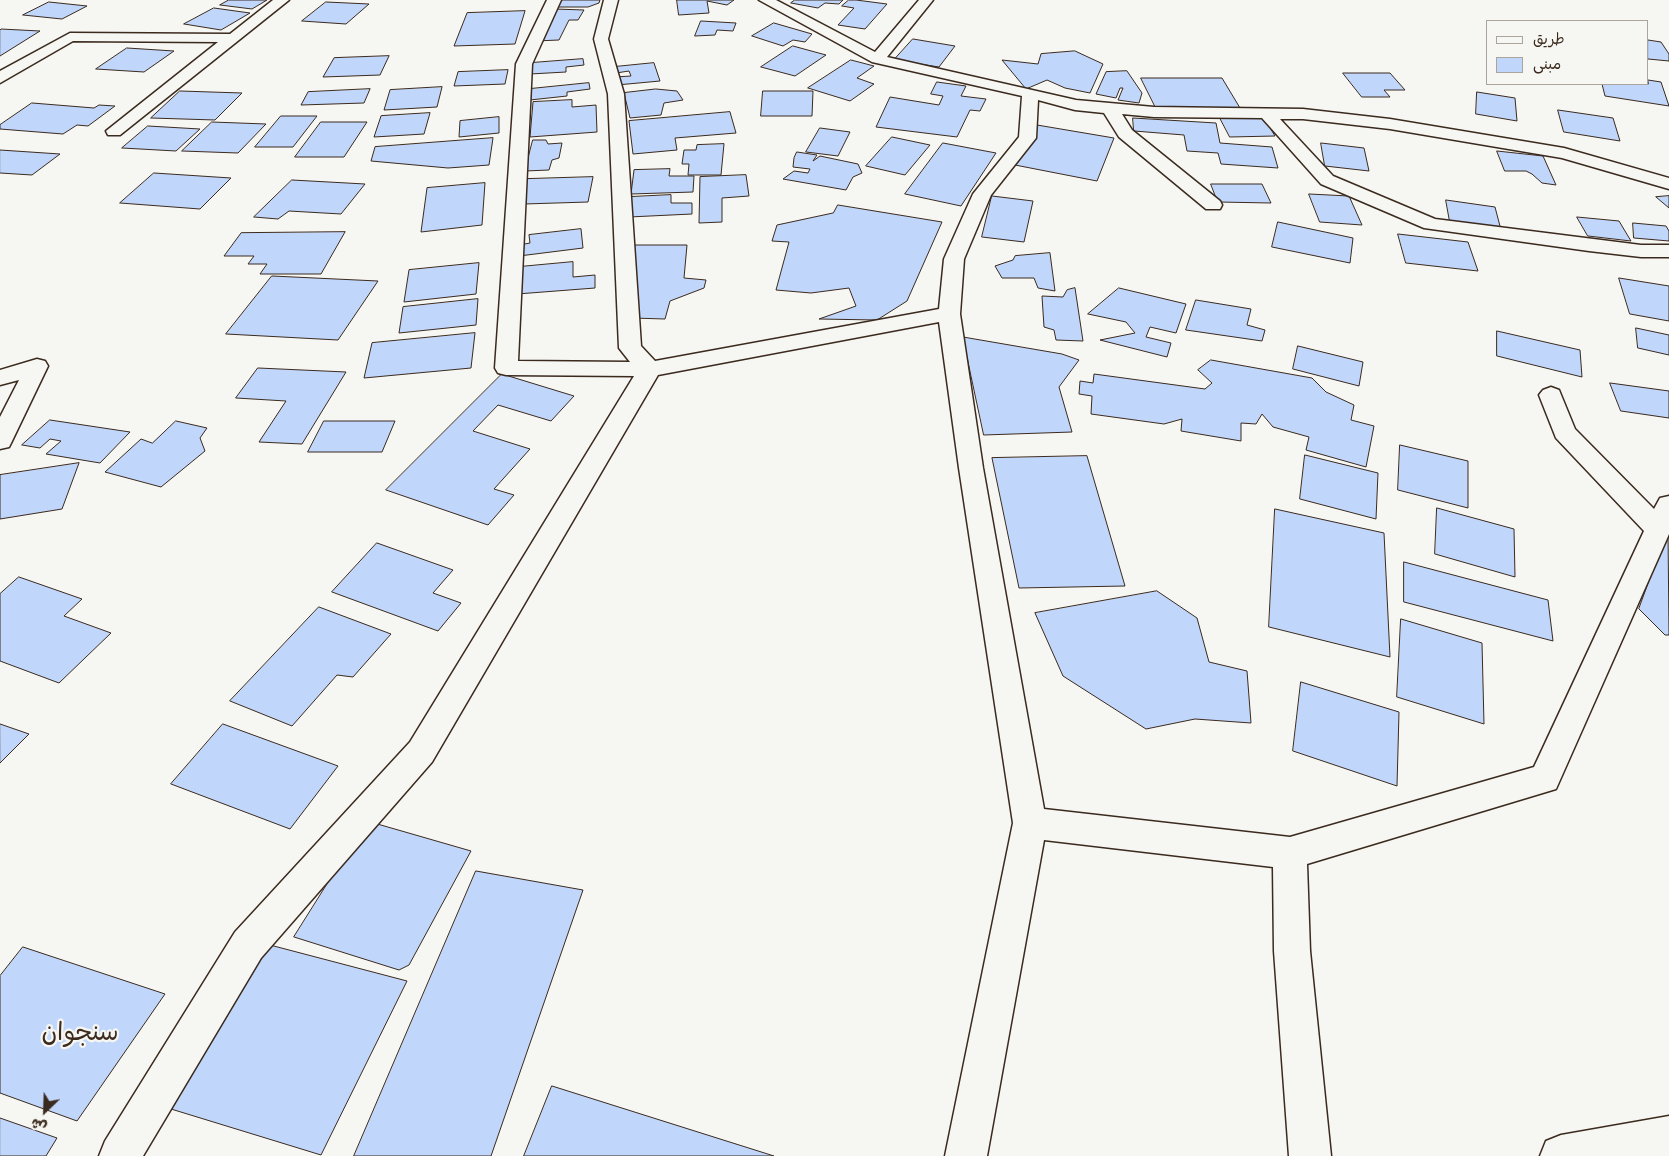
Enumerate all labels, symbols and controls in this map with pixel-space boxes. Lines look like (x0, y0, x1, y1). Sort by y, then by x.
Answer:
legend (1486, 20, 1649, 85)
text: طريق (1533, 30, 1565, 48)
text: مبنى (1533, 55, 1561, 73)
district label: سنجوان (41, 1018, 119, 1048)
north arrow (20, 1086, 70, 1136)
text: ش (28, 1114, 49, 1136)

